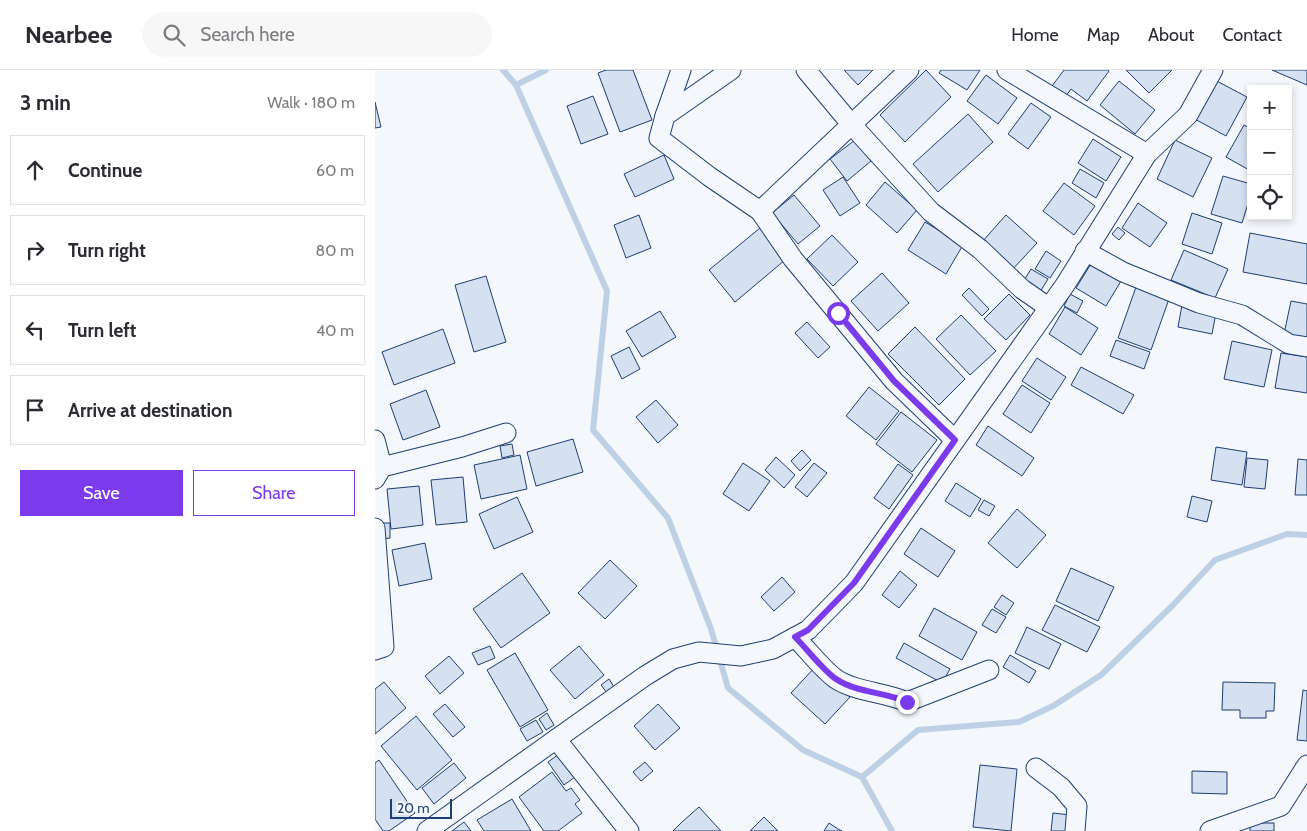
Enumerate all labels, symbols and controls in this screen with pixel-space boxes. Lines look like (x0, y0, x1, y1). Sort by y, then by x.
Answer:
search box (142, 12, 492, 57)
text: Nearbee (25, 20, 112, 49)
icon: search (160, 21, 188, 49)
text: Search here (200, 23, 295, 46)
text: Home (1011, 24, 1059, 46)
text: Map (1087, 24, 1120, 46)
text: About (1148, 24, 1194, 46)
text: Contact (1222, 24, 1282, 46)
map controls (1247, 85, 1292, 220)
button: + (1247, 85, 1292, 130)
text: 3 min (20, 90, 71, 115)
text: Walk · 180 m (267, 93, 355, 112)
button: − (1247, 130, 1292, 175)
icon: ahead (21, 156, 49, 184)
text: Continue (68, 159, 142, 182)
text: 60 m (316, 161, 354, 180)
button: locate (1247, 175, 1292, 220)
icon: right (21, 236, 49, 264)
text: Turn right (68, 239, 146, 262)
text: 80 m (316, 241, 354, 260)
route start (827, 302, 850, 325)
icon: left (21, 316, 49, 344)
text: Turn left (68, 319, 136, 342)
text: 40 m (316, 321, 354, 340)
icon: arrive (21, 396, 49, 424)
text: Arrive at destination (68, 399, 232, 422)
button: Save (20, 470, 183, 516)
button: Share (193, 470, 355, 516)
route end (896, 691, 919, 714)
scale bar (390, 796, 453, 819)
text: 20 m (397, 799, 430, 817)

